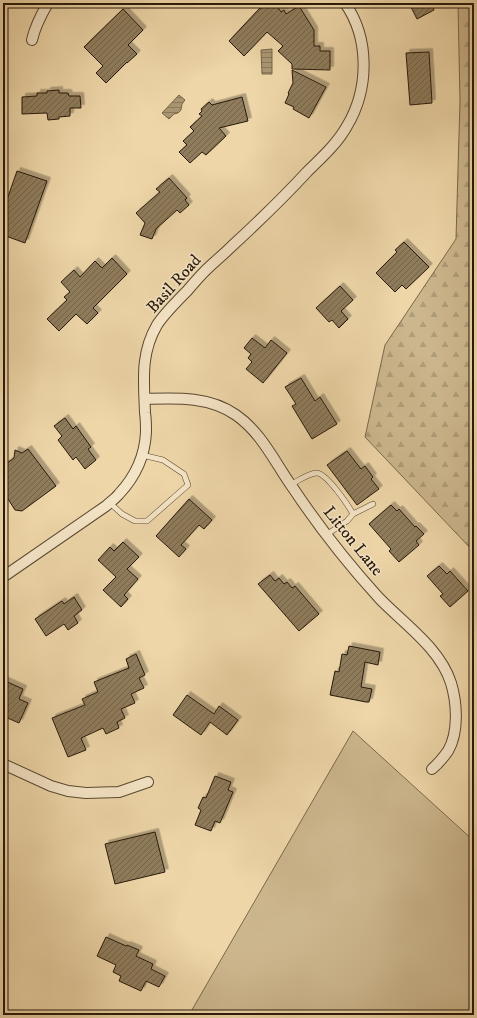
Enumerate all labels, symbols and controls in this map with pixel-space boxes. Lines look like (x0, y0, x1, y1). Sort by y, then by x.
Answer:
street label: Basil Road (142, 250, 207, 318)
street label: Litton Lane (318, 502, 388, 580)

